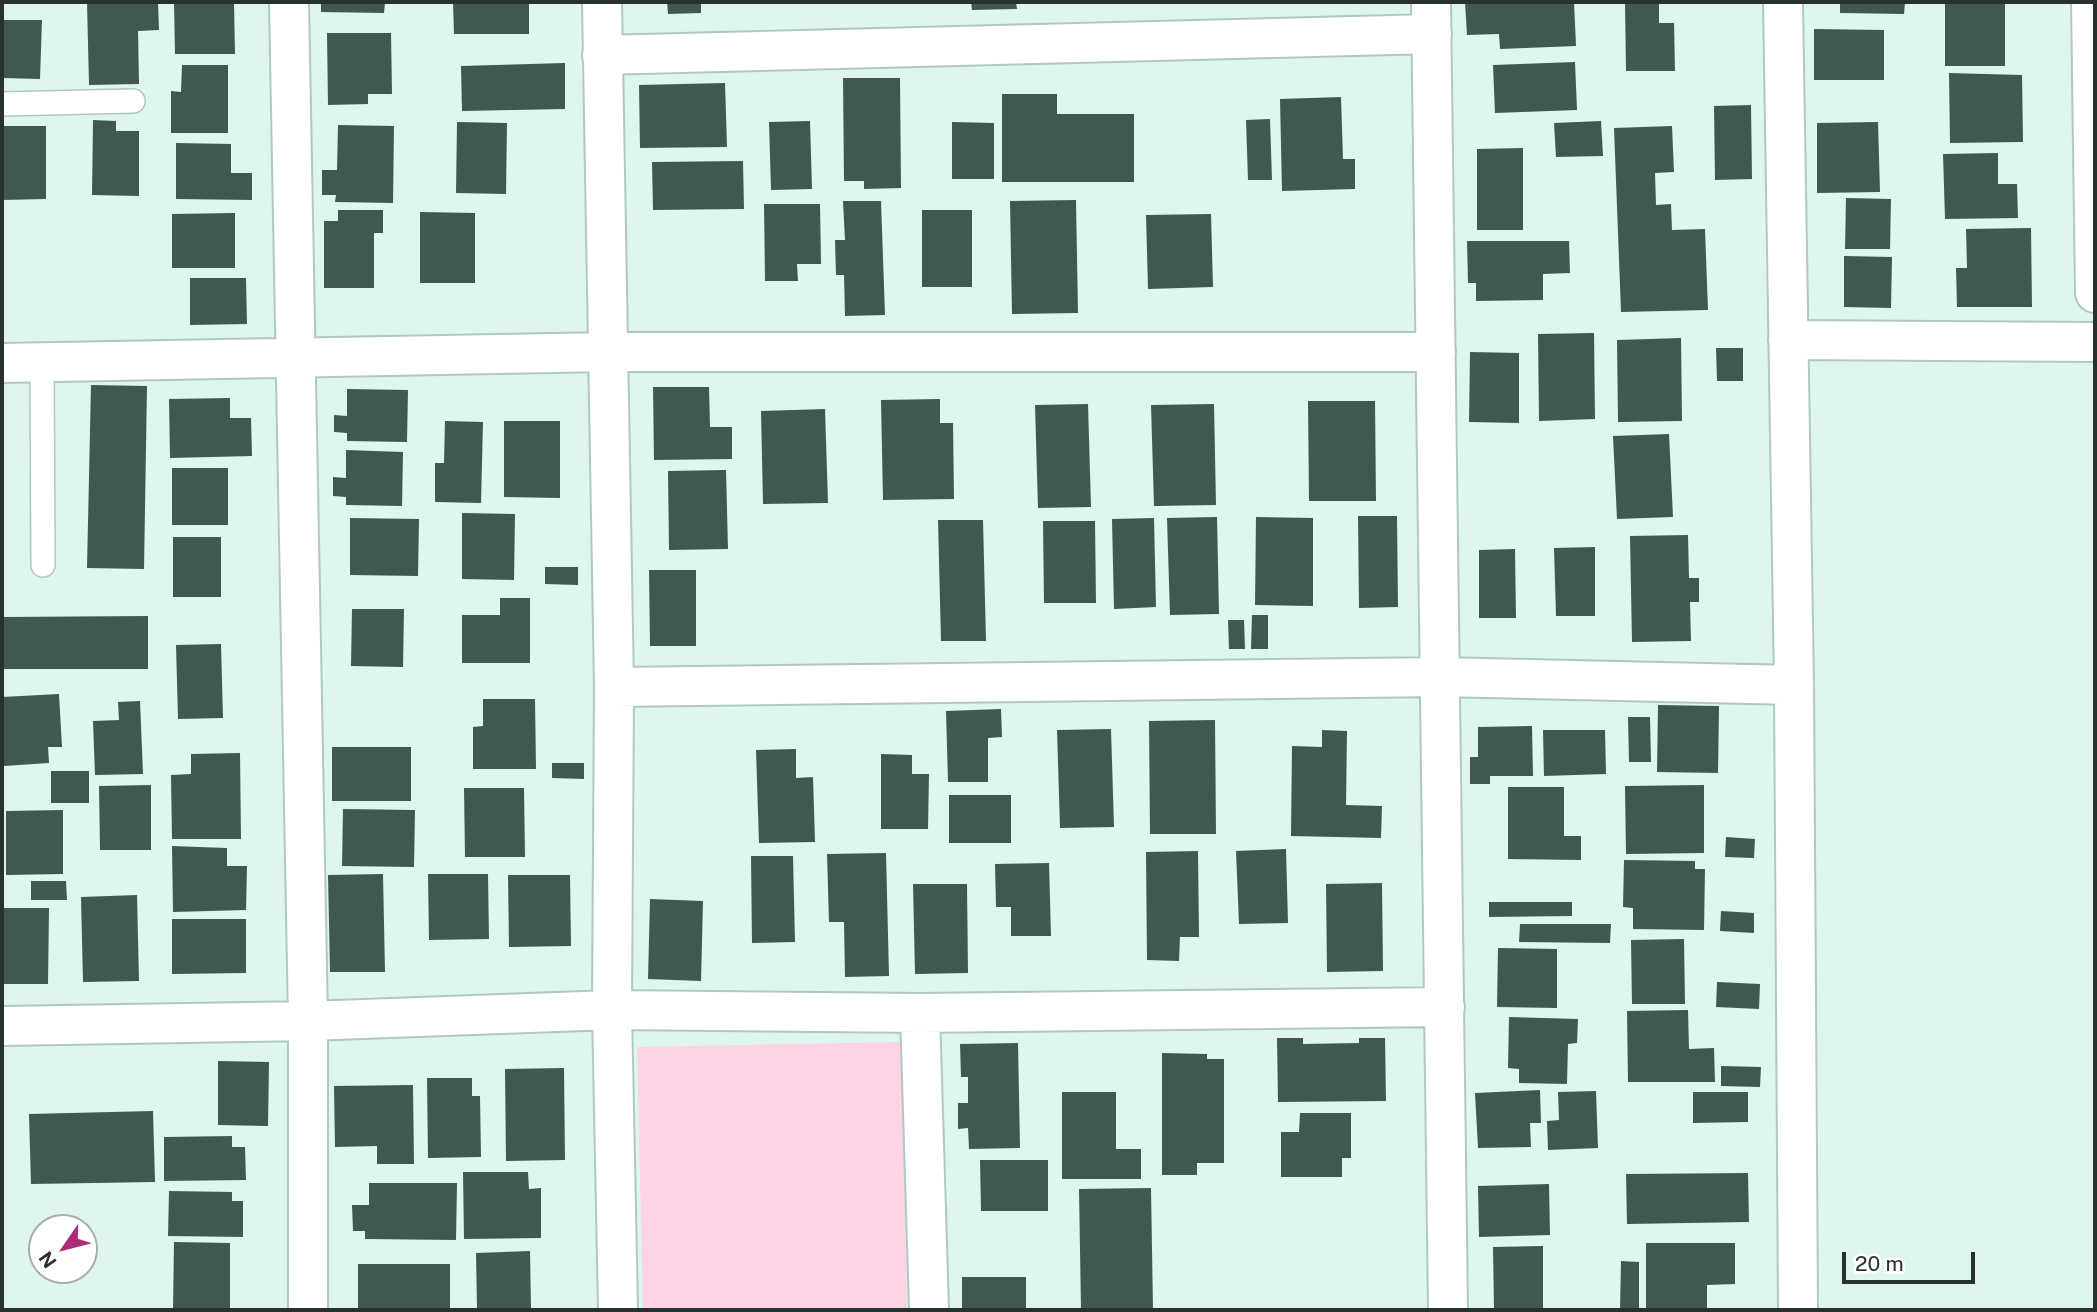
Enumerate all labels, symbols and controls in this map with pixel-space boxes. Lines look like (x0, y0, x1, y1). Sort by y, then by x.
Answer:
north arrow (28, 1214, 98, 1284)
scale bar (1845, 1238, 1978, 1282)
text: N (34, 1248, 61, 1272)
text: 20 m (1855, 1251, 1904, 1276)

